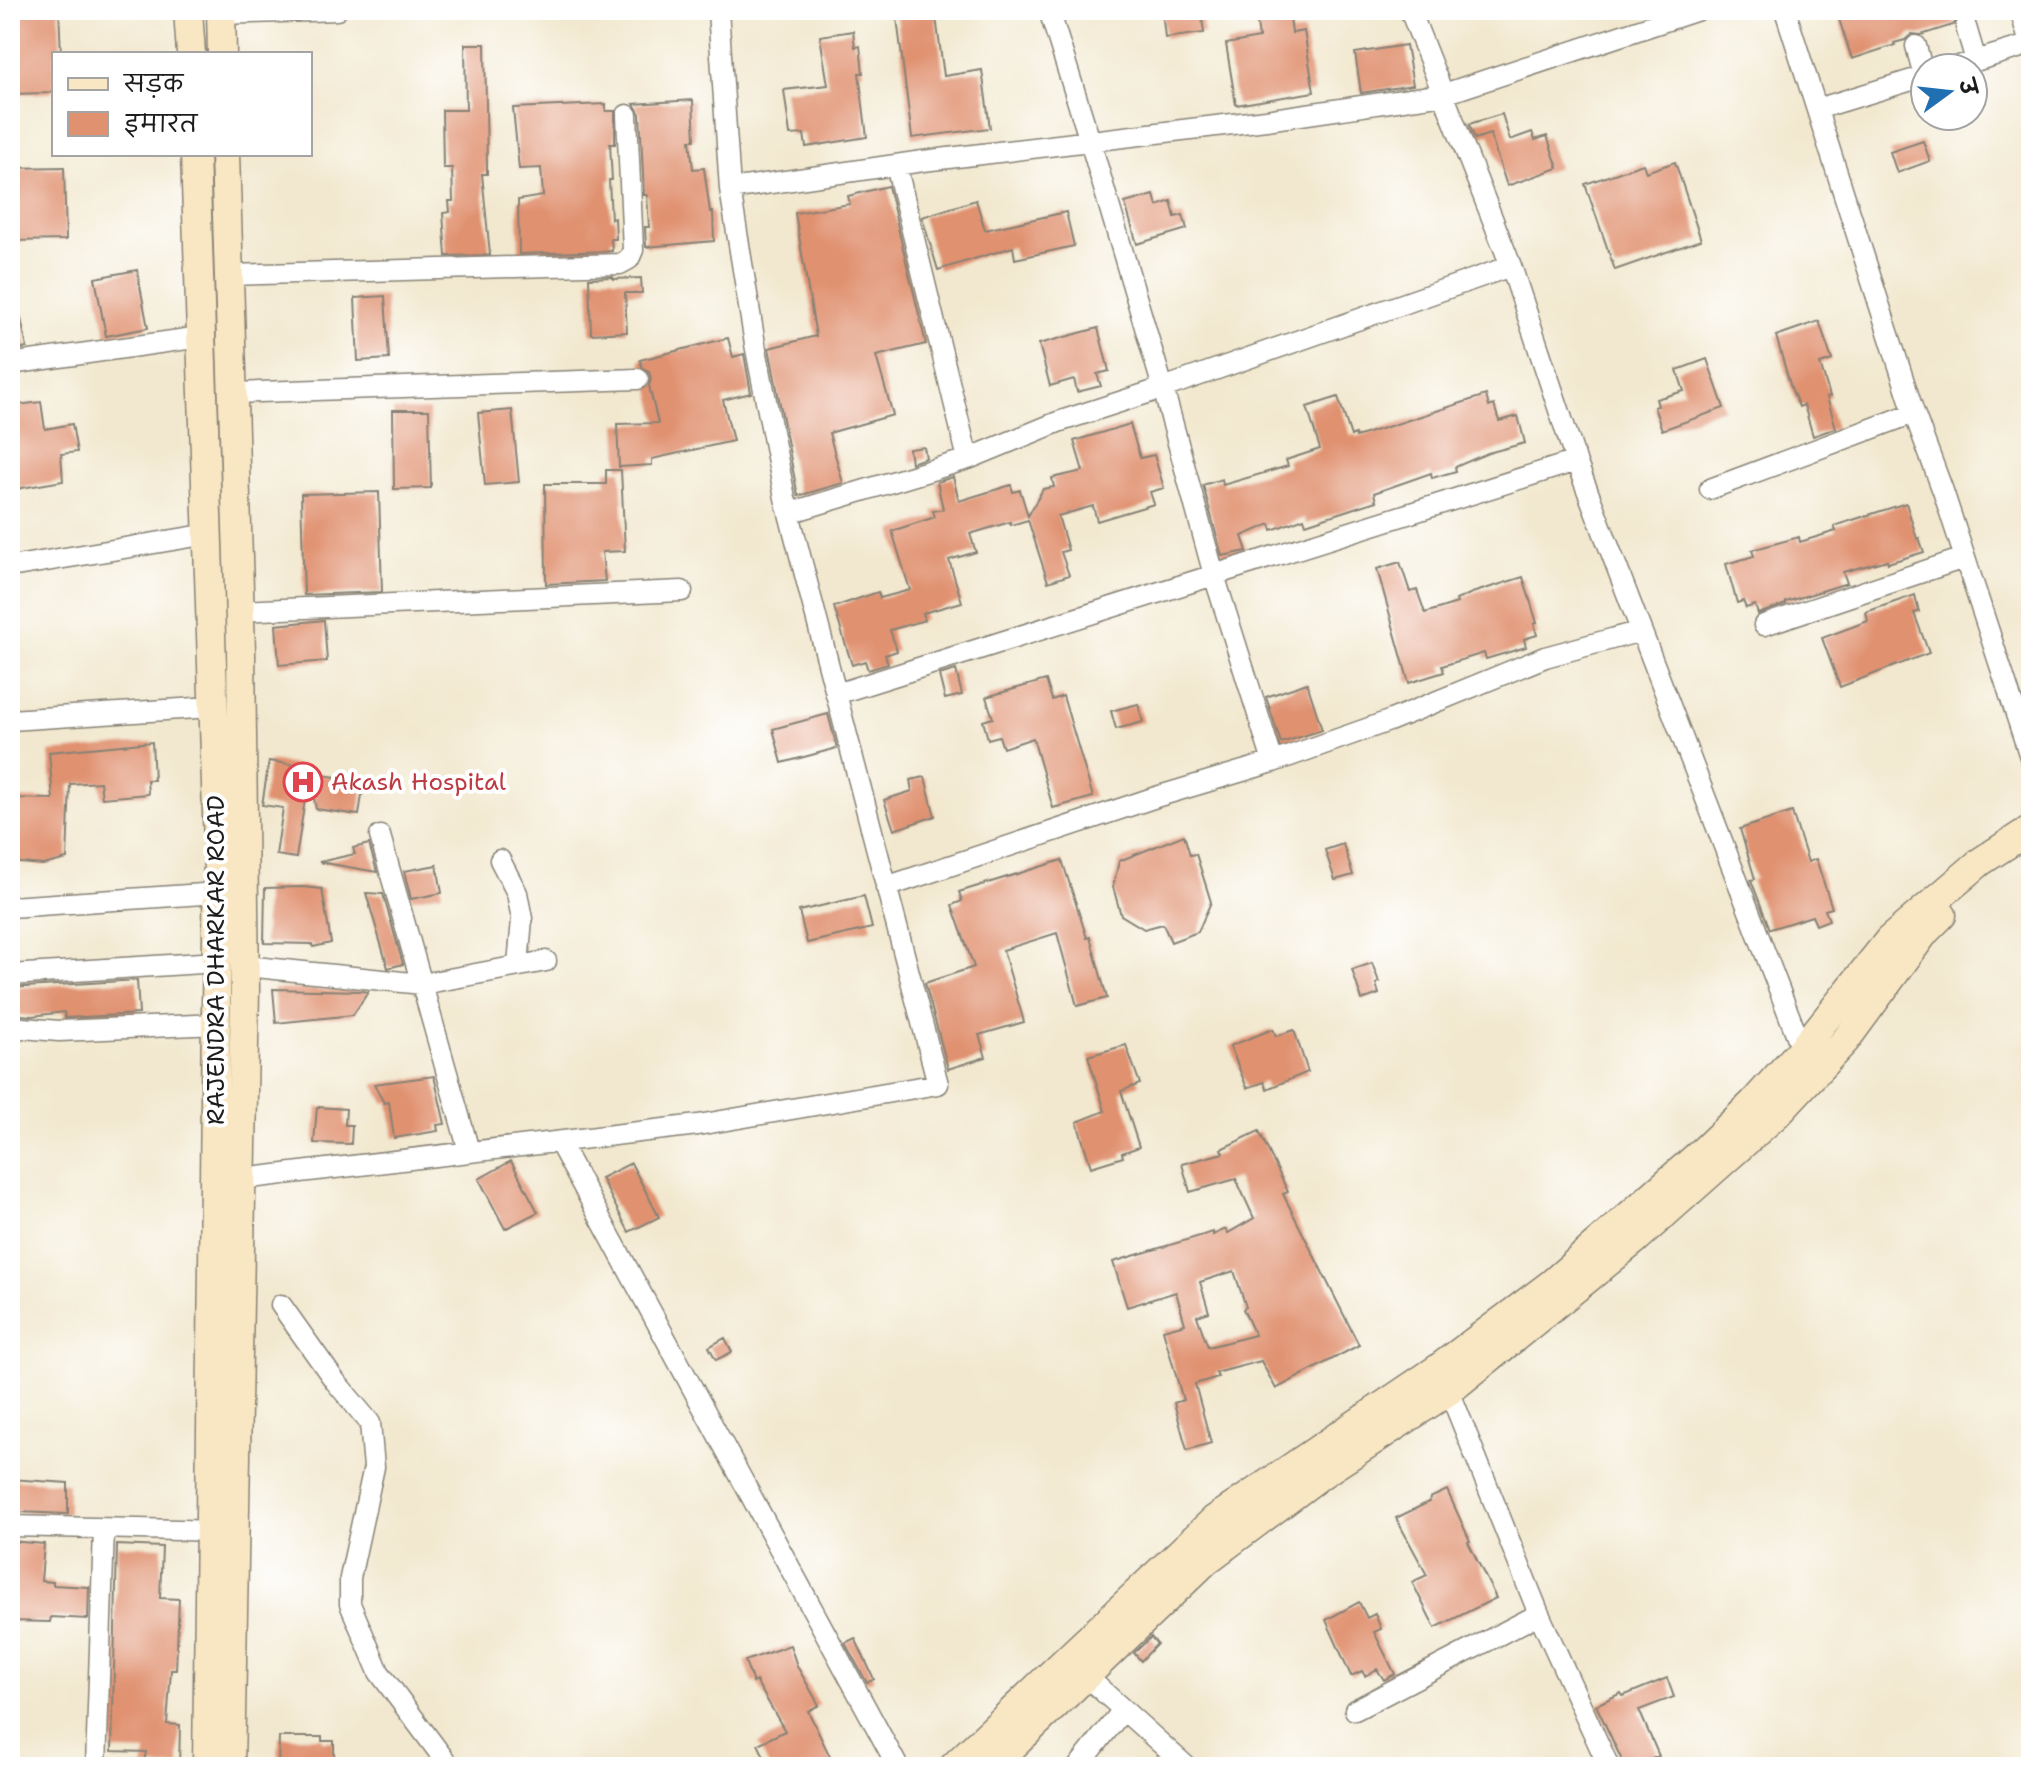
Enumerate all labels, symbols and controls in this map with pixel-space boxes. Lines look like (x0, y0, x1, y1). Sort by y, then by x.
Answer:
legend (52, 52, 312, 156)
north arrow (1909, 52, 1989, 132)
text: सड़क (122, 68, 185, 100)
text: उ (1951, 74, 1984, 100)
text: इमारत (124, 108, 199, 140)
hospital icon: Akash Hospital (282, 761, 324, 803)
place label: Akash Hospital (331, 766, 507, 798)
street label: RAJENDRA DHARKAR ROAD (200, 795, 232, 1125)

